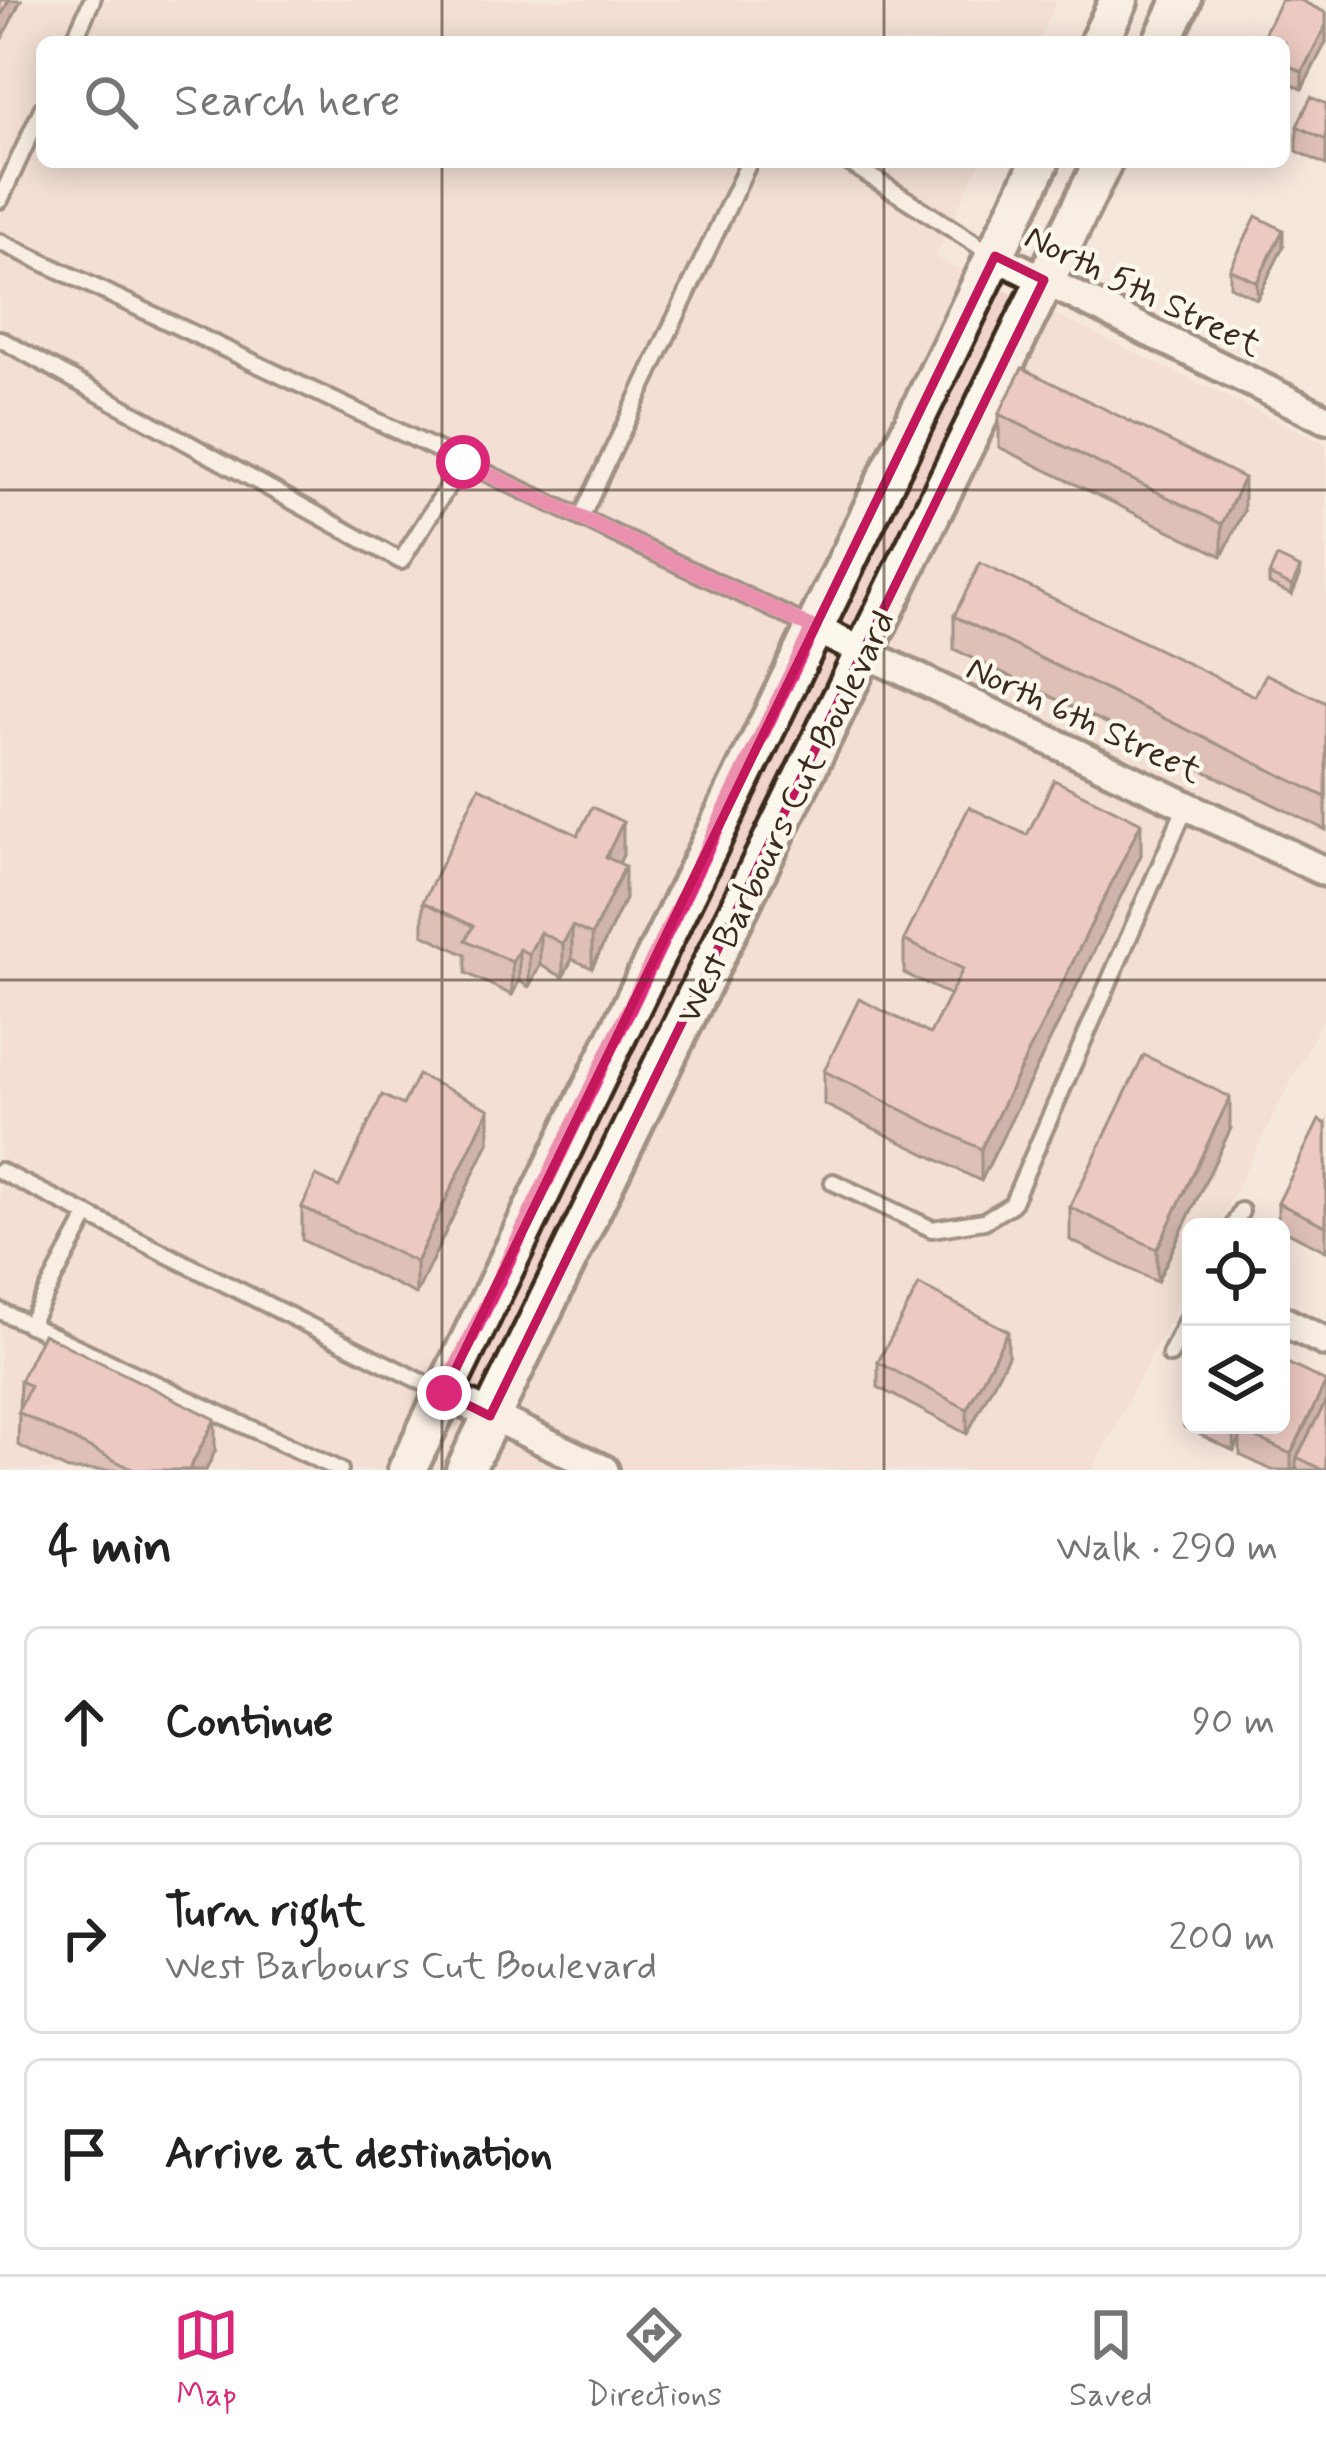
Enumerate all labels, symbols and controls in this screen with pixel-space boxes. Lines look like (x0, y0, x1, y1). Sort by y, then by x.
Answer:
search box (36, 36, 1290, 168)
icon: search (78, 69, 144, 135)
text: Search here (174, 73, 401, 132)
street label: North 5th Street (1016, 214, 1269, 370)
route start (436, 435, 490, 489)
street label: West Barbours Cut Boulevard (666, 603, 908, 1032)
street label: North 6th Street (958, 646, 1209, 796)
map controls (1182, 1218, 1290, 1434)
button: locate (1182, 1218, 1290, 1326)
button: layers (1182, 1326, 1290, 1434)
route end (417, 1366, 471, 1420)
text: 4 min (48, 1515, 172, 1581)
text: Walk · 290 m (1056, 1523, 1278, 1574)
icon: ahead (51, 1689, 117, 1755)
text: Continue (165, 1693, 333, 1752)
text: 90 m (1192, 1697, 1275, 1748)
text: Turn right (165, 1883, 365, 1942)
icon: right (51, 1905, 117, 1971)
text: 200 m (1169, 1913, 1275, 1964)
text: West Barbours Cut Boulevard (165, 1942, 657, 1993)
icon: arrive (51, 2121, 117, 2187)
text: Arrive at destination (165, 2125, 553, 2184)
tab: Map (173, 2302, 239, 2418)
tab: Directions (586, 2302, 722, 2418)
tab: Saved (1069, 2302, 1153, 2418)

